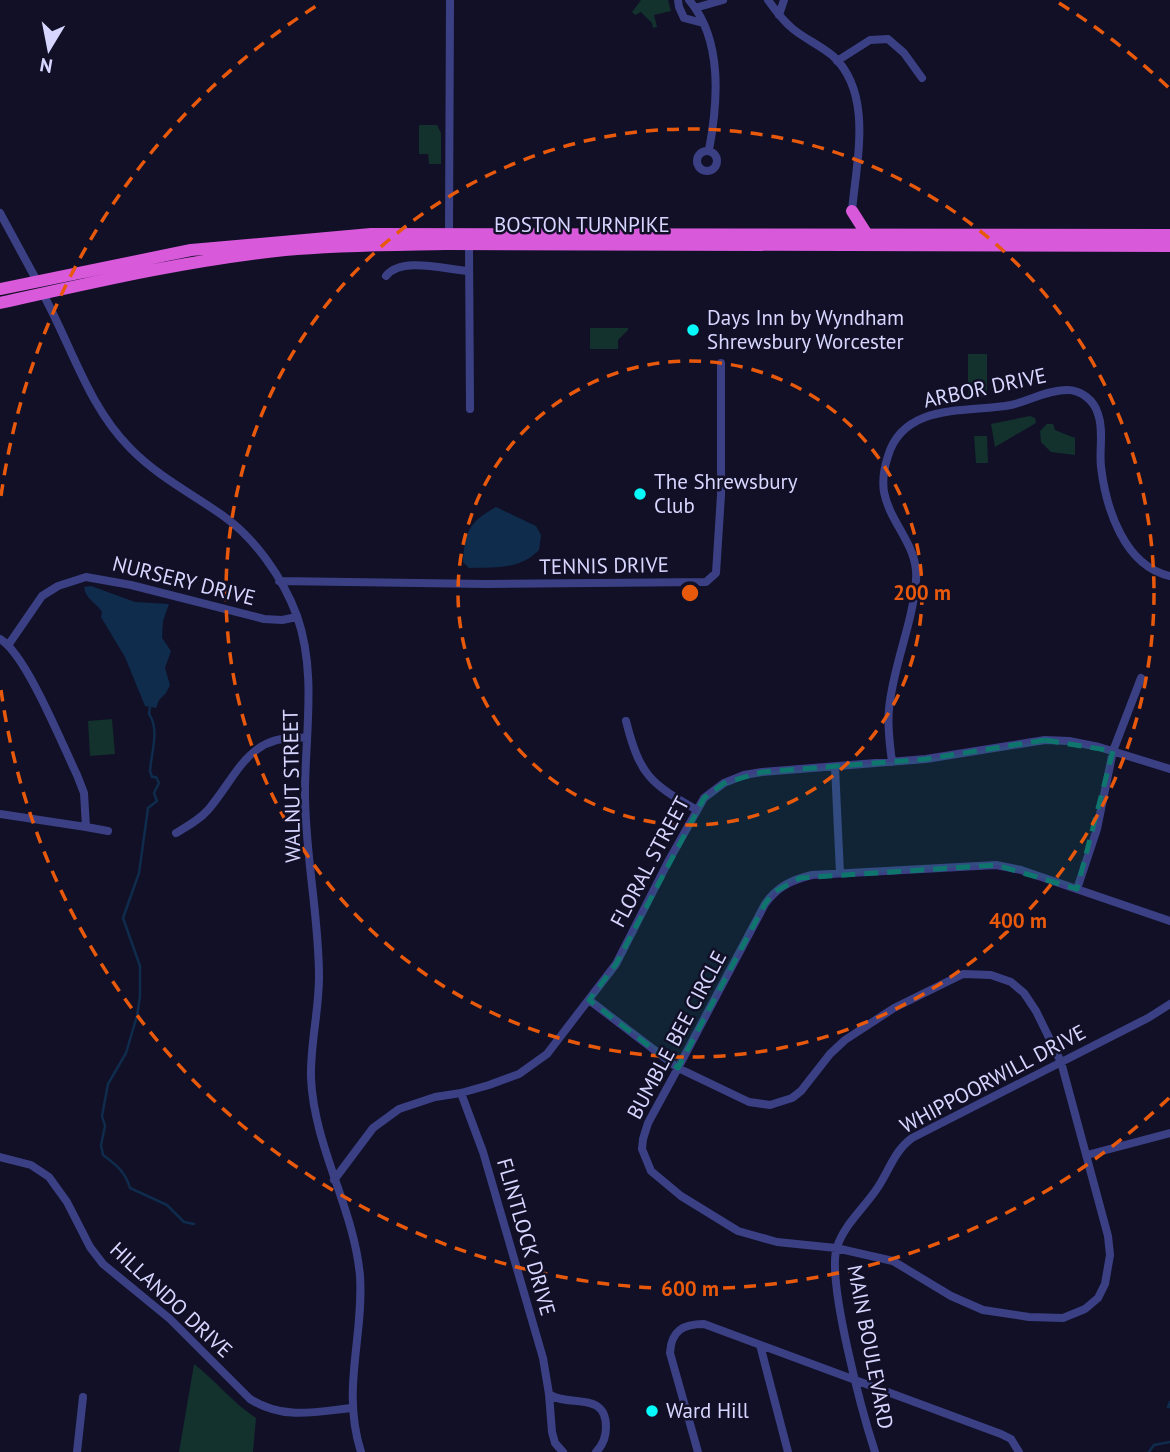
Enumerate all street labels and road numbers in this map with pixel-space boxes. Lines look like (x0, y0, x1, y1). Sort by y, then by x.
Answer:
street label: BOSTON TURNPIKE (494, 211, 670, 238)
street label: ARBOR DRIVE (921, 361, 1049, 414)
street label: NURSERY DRIVE (110, 550, 258, 611)
street label: TENNIS DRIVE (539, 551, 669, 580)
street label: WALNUT STREET (277, 709, 306, 863)
street label: FLORAL STREET (604, 792, 695, 932)
street label: BUMBLE BEE CIRCLE (621, 946, 732, 1124)
street label: WHIPPOORWILL DRIVE (895, 1018, 1090, 1139)
street label: FLINTLOCK DRIVE (491, 1155, 562, 1319)
street label: HILLANDO DRIVE (104, 1236, 238, 1363)
street label: MAIN BOULEVARD (841, 1263, 900, 1431)

